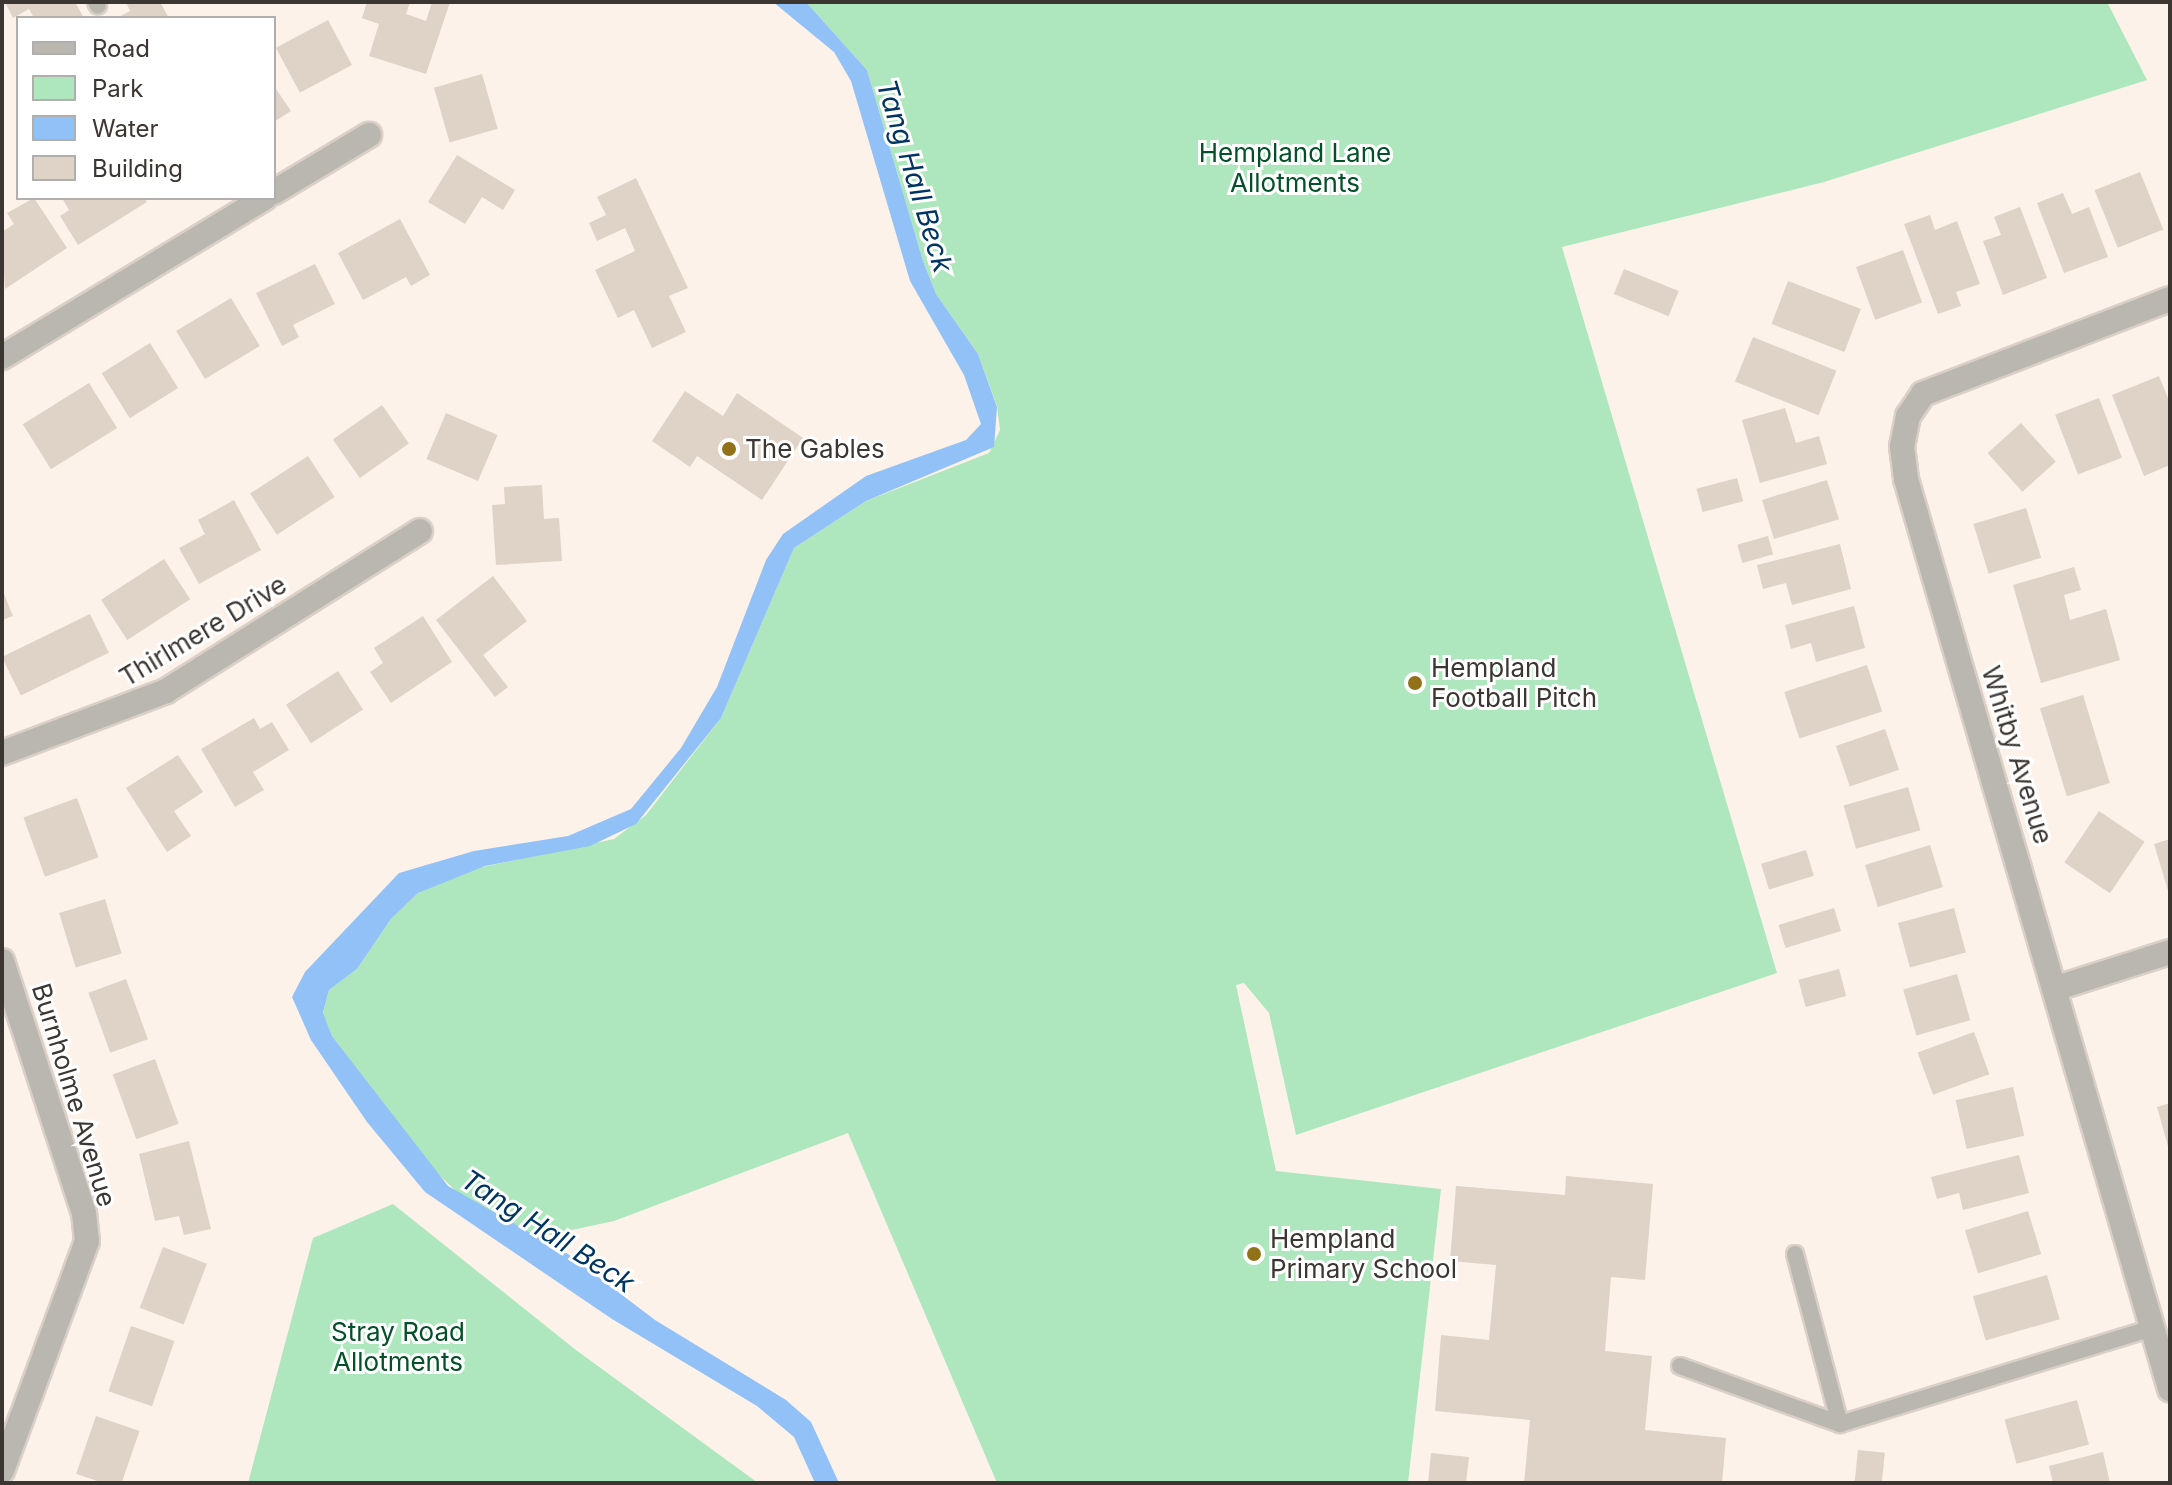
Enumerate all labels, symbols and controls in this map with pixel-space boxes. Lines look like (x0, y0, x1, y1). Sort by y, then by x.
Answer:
legend (16, 16, 276, 200)
text: Road (92, 34, 150, 63)
text: Park (92, 74, 143, 103)
water label: Tang Hall Beck (870, 75, 960, 277)
text: Water (92, 114, 159, 143)
park label: Hempland Lane Allotments (1199, 137, 1391, 198)
text: Building (92, 154, 183, 183)
place label: The Gables (745, 433, 885, 465)
marker: The Gables (720, 440, 738, 458)
street label: Thirlmere Drive (114, 569, 292, 693)
place label: Hempland Football Pitch (1431, 652, 1597, 714)
street label: Whitby Avenue (1975, 662, 2059, 848)
marker: Hempland Football Pitch (1406, 674, 1424, 692)
street label: Burnholme Avenue (25, 980, 123, 1210)
water label: Tang Hall Beck (455, 1162, 641, 1300)
place label: Hempland Primary School (1270, 1223, 1457, 1284)
marker: Hempland Primary School (1245, 1245, 1263, 1263)
park label: Stray Road Allotments (331, 1316, 465, 1378)

